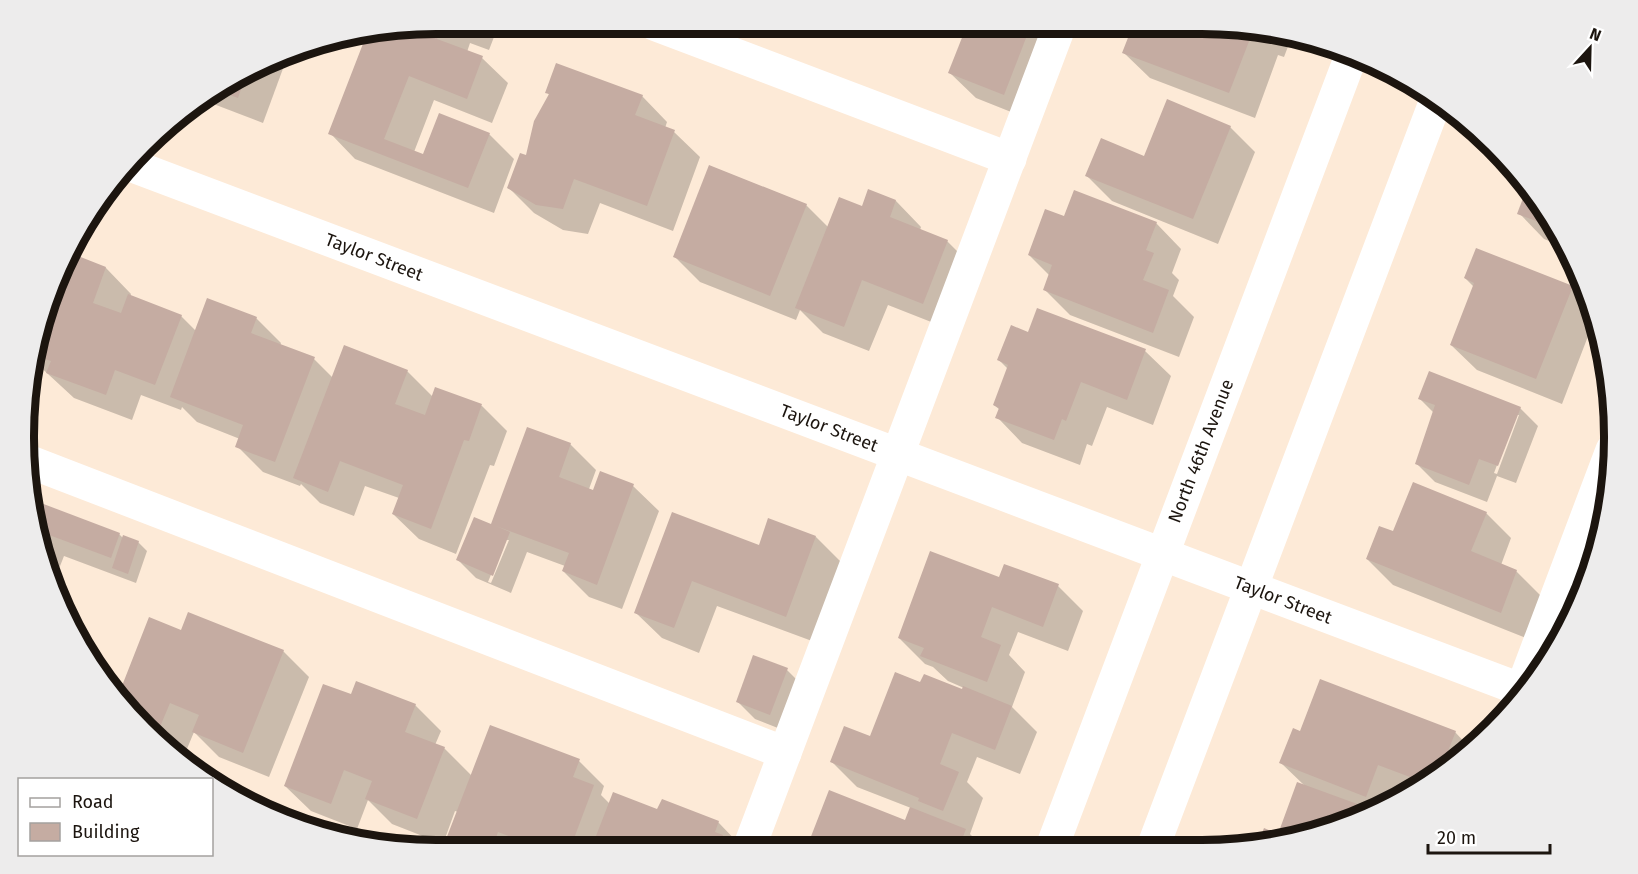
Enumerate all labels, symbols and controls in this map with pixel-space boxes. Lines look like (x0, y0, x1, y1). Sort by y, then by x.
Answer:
north arrow (1560, 18, 1620, 78)
text: N (1587, 24, 1604, 45)
street label: Taylor Street (322, 228, 426, 286)
street label: North 46th Avenue (1163, 376, 1239, 526)
street label: Taylor Street (777, 399, 881, 457)
street label: Taylor Street (1231, 571, 1335, 629)
legend (18, 778, 213, 856)
text: Road (72, 791, 114, 813)
scale bar (1428, 817, 1550, 855)
text: Building (72, 821, 140, 843)
text: 20 m (1437, 827, 1476, 849)

